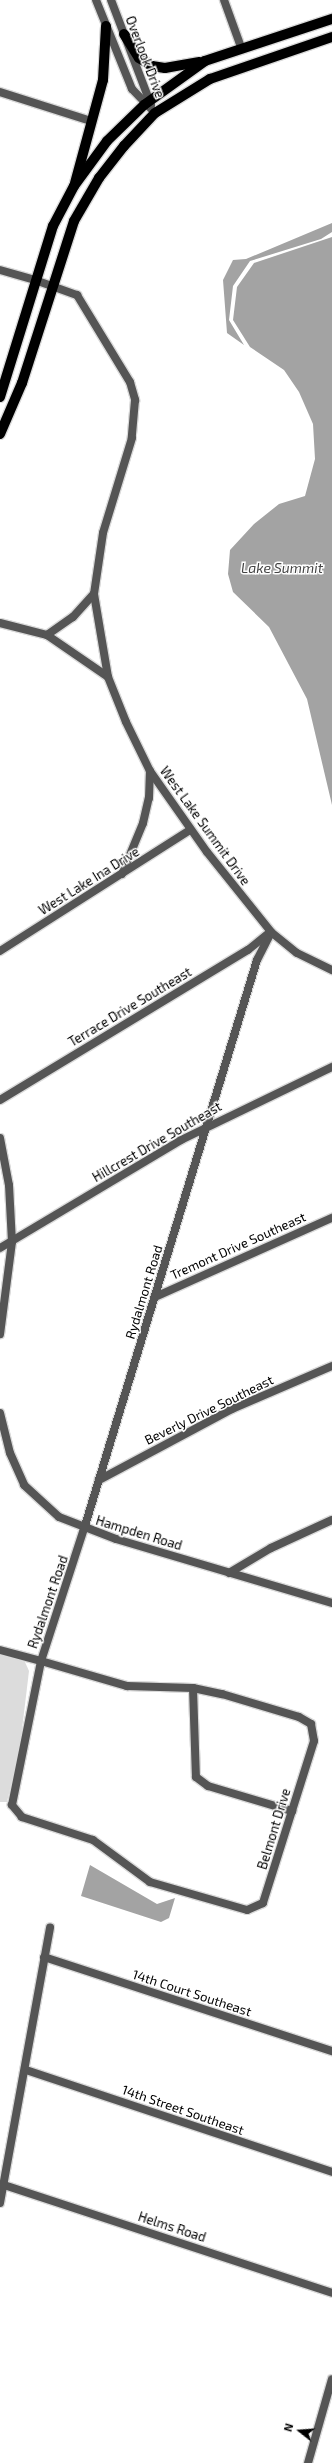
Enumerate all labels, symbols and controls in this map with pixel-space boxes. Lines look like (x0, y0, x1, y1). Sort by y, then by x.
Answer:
street label: Overlook Drive (122, 14, 168, 100)
water label: Lake Summit (241, 560, 323, 576)
street label: West Lake Summit Drive (157, 764, 253, 888)
street label: West Lake Ina Drive (36, 844, 142, 918)
street label: Terrace Drive Southeast (66, 964, 194, 1050)
street label: Hillcrest Drive Southeast (90, 1099, 224, 1185)
street label: Tremont Drive Southeast (168, 1209, 308, 1283)
street label: Rydalmont Road (122, 1243, 166, 1341)
street label: Beverly Drive Southeast (142, 1372, 276, 1448)
street label: Hampden Road (94, 1512, 184, 1554)
street label: Rydalmont Road (25, 1553, 71, 1651)
street label: Belmont Drive (254, 1787, 294, 1871)
street label: 14th Court Southeast (131, 1966, 253, 2020)
street label: 14th Street Southeast (120, 2082, 246, 2138)
street label: Helms Road (136, 2209, 208, 2245)
north arrow (280, 2411, 320, 2451)
text: N (281, 2422, 295, 2433)

